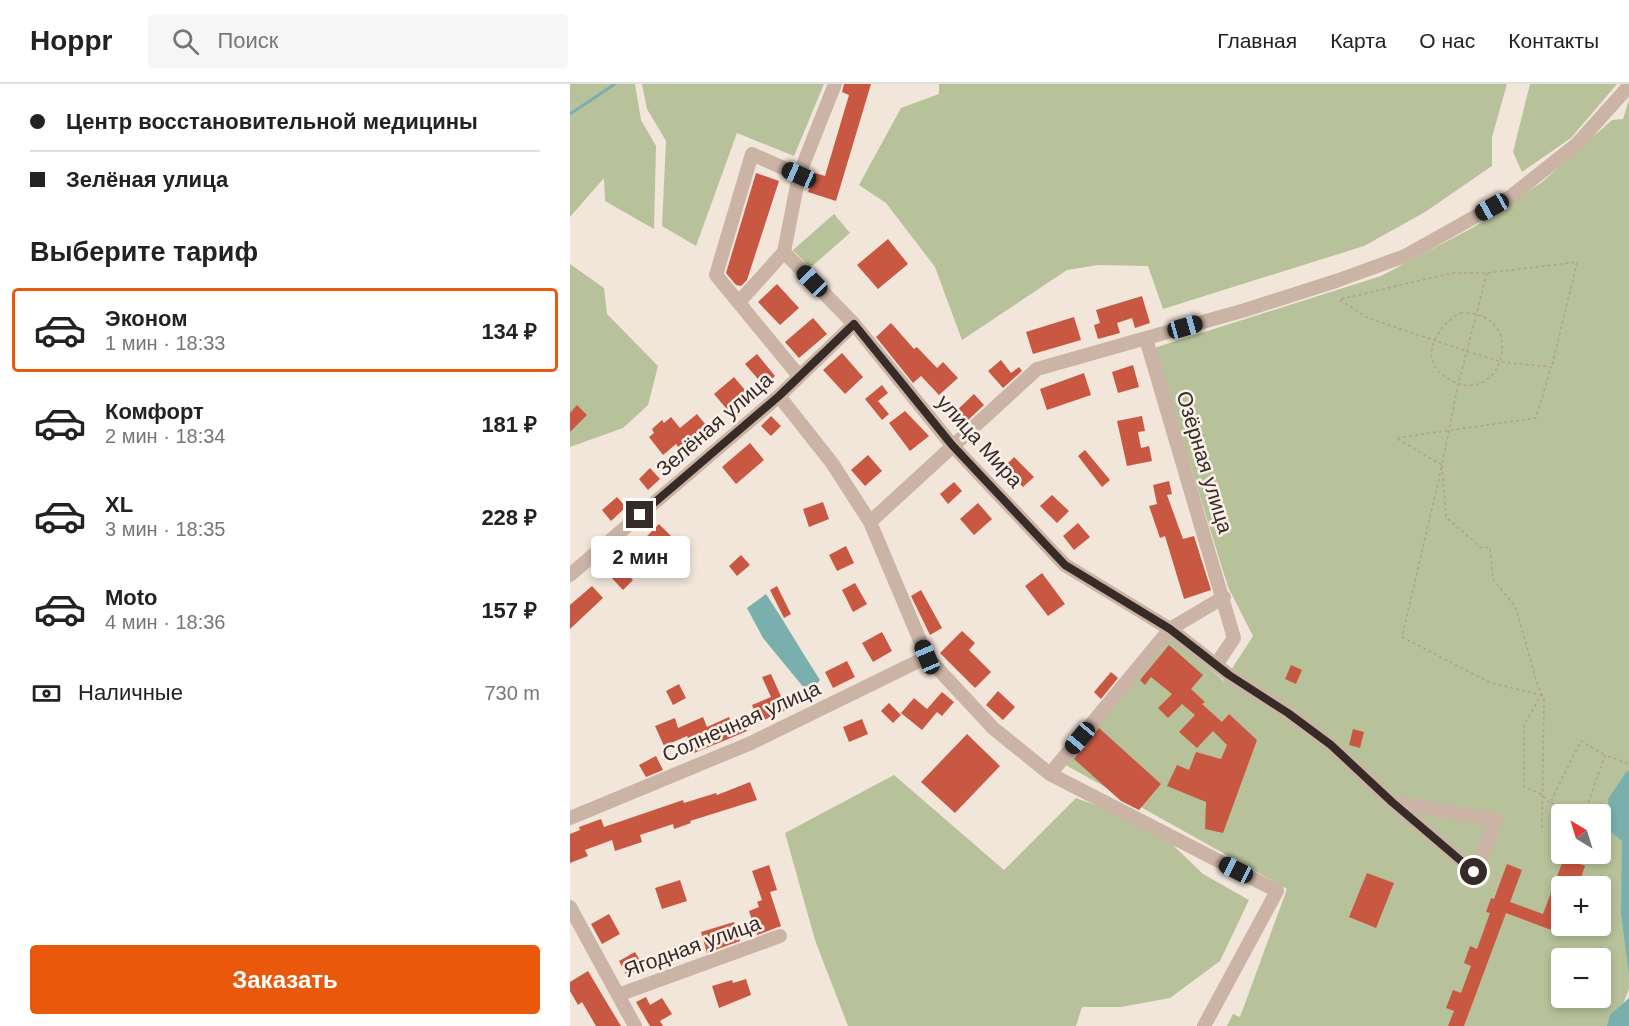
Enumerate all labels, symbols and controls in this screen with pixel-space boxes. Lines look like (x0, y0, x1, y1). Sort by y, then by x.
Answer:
search box (148, 14, 568, 68)
text: Hoppr (30, 25, 112, 56)
icon: search (169, 25, 202, 58)
text: Поиск (217, 28, 278, 53)
text: Главная (1217, 29, 1297, 52)
text: Карта (1330, 29, 1386, 52)
text: О нас (1419, 29, 1475, 52)
text: Контакты (1508, 29, 1599, 52)
text: Центр восстановительной медицины (66, 109, 478, 134)
car (779, 159, 819, 191)
text: Зелёная улица (66, 167, 228, 192)
car (1472, 190, 1512, 224)
text: Выберите тариф (30, 237, 258, 267)
car (793, 262, 831, 300)
icon: car (33, 303, 87, 357)
text: Эконом (105, 306, 188, 331)
car (1165, 313, 1205, 341)
text: 134 ₽ (481, 319, 537, 344)
text: 1 мин · 18:33 (105, 332, 225, 354)
street label: Зелёная улица (651, 367, 777, 481)
street label: Озёрная улица (1172, 388, 1238, 536)
street label: улица Мира (933, 390, 1028, 492)
icon: car (33, 396, 87, 450)
text: Комфорт (105, 399, 204, 424)
text: 181 ₽ (481, 412, 537, 437)
text: 2 мин · 18:34 (105, 425, 225, 447)
icon: car (33, 489, 87, 543)
text: XL (105, 492, 133, 517)
route end (626, 501, 653, 528)
text: 228 ₽ (481, 505, 537, 530)
text: 3 мин · 18:35 (105, 518, 225, 540)
callout: 2 мин (590, 536, 689, 578)
text: 2 мин (613, 546, 668, 568)
icon: car (33, 582, 87, 636)
text: Moto (105, 585, 158, 610)
text: 157 ₽ (481, 598, 537, 623)
text: 4 мин · 18:36 (105, 611, 225, 633)
car (912, 637, 942, 677)
street label: Солнечная улица (658, 676, 824, 766)
icon: cash (30, 677, 63, 710)
text: Наличные (78, 680, 183, 705)
text: 730 m (484, 682, 540, 704)
car (1062, 718, 1098, 758)
north arrow (1551, 804, 1611, 864)
map controls (1551, 804, 1611, 1008)
car (1216, 854, 1256, 886)
route start (1460, 858, 1487, 885)
button: + (1551, 876, 1611, 936)
street label: Ягодная улица (620, 910, 764, 981)
button: Заказать (30, 945, 540, 1014)
button: − (1551, 948, 1611, 1008)

